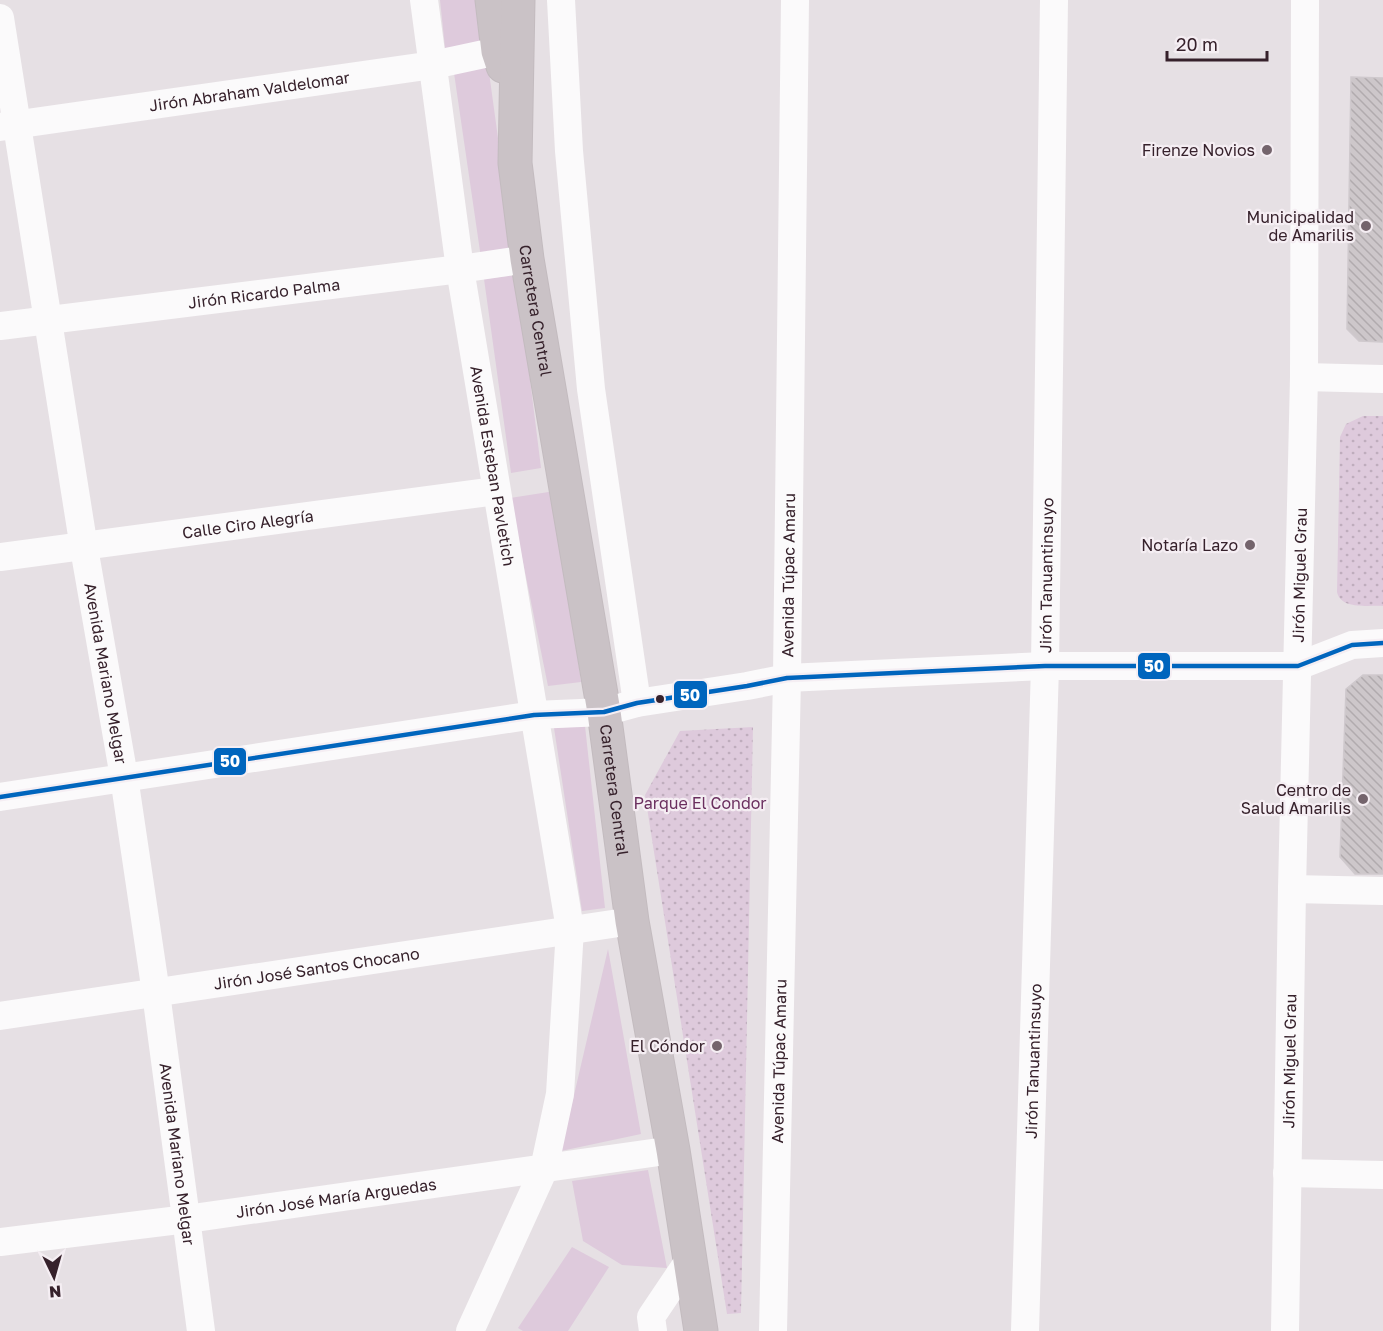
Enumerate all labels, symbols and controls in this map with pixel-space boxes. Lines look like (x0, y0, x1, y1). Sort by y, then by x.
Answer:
scale bar (1167, 24, 1268, 62)
text: 20 m (1176, 33, 1218, 55)
street label: Jirón Abraham Valdelomar (148, 67, 351, 116)
place label: Firenze Novios (1142, 140, 1255, 160)
marker: Firenze Novios (1260, 143, 1274, 157)
place label: Municipalidad de Amarilis (1246, 207, 1354, 245)
marker: Municipalidad de Amarilis (1359, 219, 1373, 233)
street label: Carretera Central (515, 244, 557, 378)
street label: Jirón Ricardo Palma (187, 274, 341, 313)
street label: Avenida Esteban Pavletich (466, 364, 519, 568)
street label: Avenida Túpac Amaru (777, 493, 799, 657)
street label: Jirón Tanuantinsuyo (1035, 497, 1057, 653)
street label: Calle Ciro Alegría (181, 505, 315, 543)
street label: Jirón Miguel Grau (1288, 507, 1311, 643)
place label: Notaría Lazo (1141, 535, 1238, 555)
marker: Notaría Lazo (1243, 538, 1257, 552)
street label: Avenida Mariano Melgar (80, 581, 132, 766)
line badge: 50 (1137, 652, 1171, 680)
text: 50 (1144, 656, 1164, 676)
line badge: 50 (673, 680, 708, 709)
text: 50 (680, 685, 700, 705)
unlabelled marker (654, 693, 666, 705)
street label: Carretera Central (596, 723, 633, 857)
line badge: 50 (213, 747, 247, 776)
text: 50 (220, 751, 240, 771)
place label: Centro de Salud Amarilis (1241, 780, 1351, 818)
marker: Centro de Salud Amarilis (1356, 792, 1370, 806)
park label: Parque El Condor (633, 793, 767, 813)
street label: Jirón José Santos Chocano (212, 943, 421, 994)
street label: Avenida Túpac Amaru (767, 979, 791, 1143)
street label: Jirón Tanuantinsuyo (1021, 983, 1045, 1139)
street label: Jirón Miguel Grau (1278, 993, 1300, 1129)
place label: El Cóndor (630, 1036, 705, 1056)
marker: El Cóndor (710, 1039, 724, 1053)
street label: Avenida Mariano Melgar (155, 1062, 199, 1247)
street label: Jirón José María Arguedas (234, 1174, 438, 1222)
north arrow (24, 1247, 84, 1307)
text: N (48, 1281, 62, 1302)

